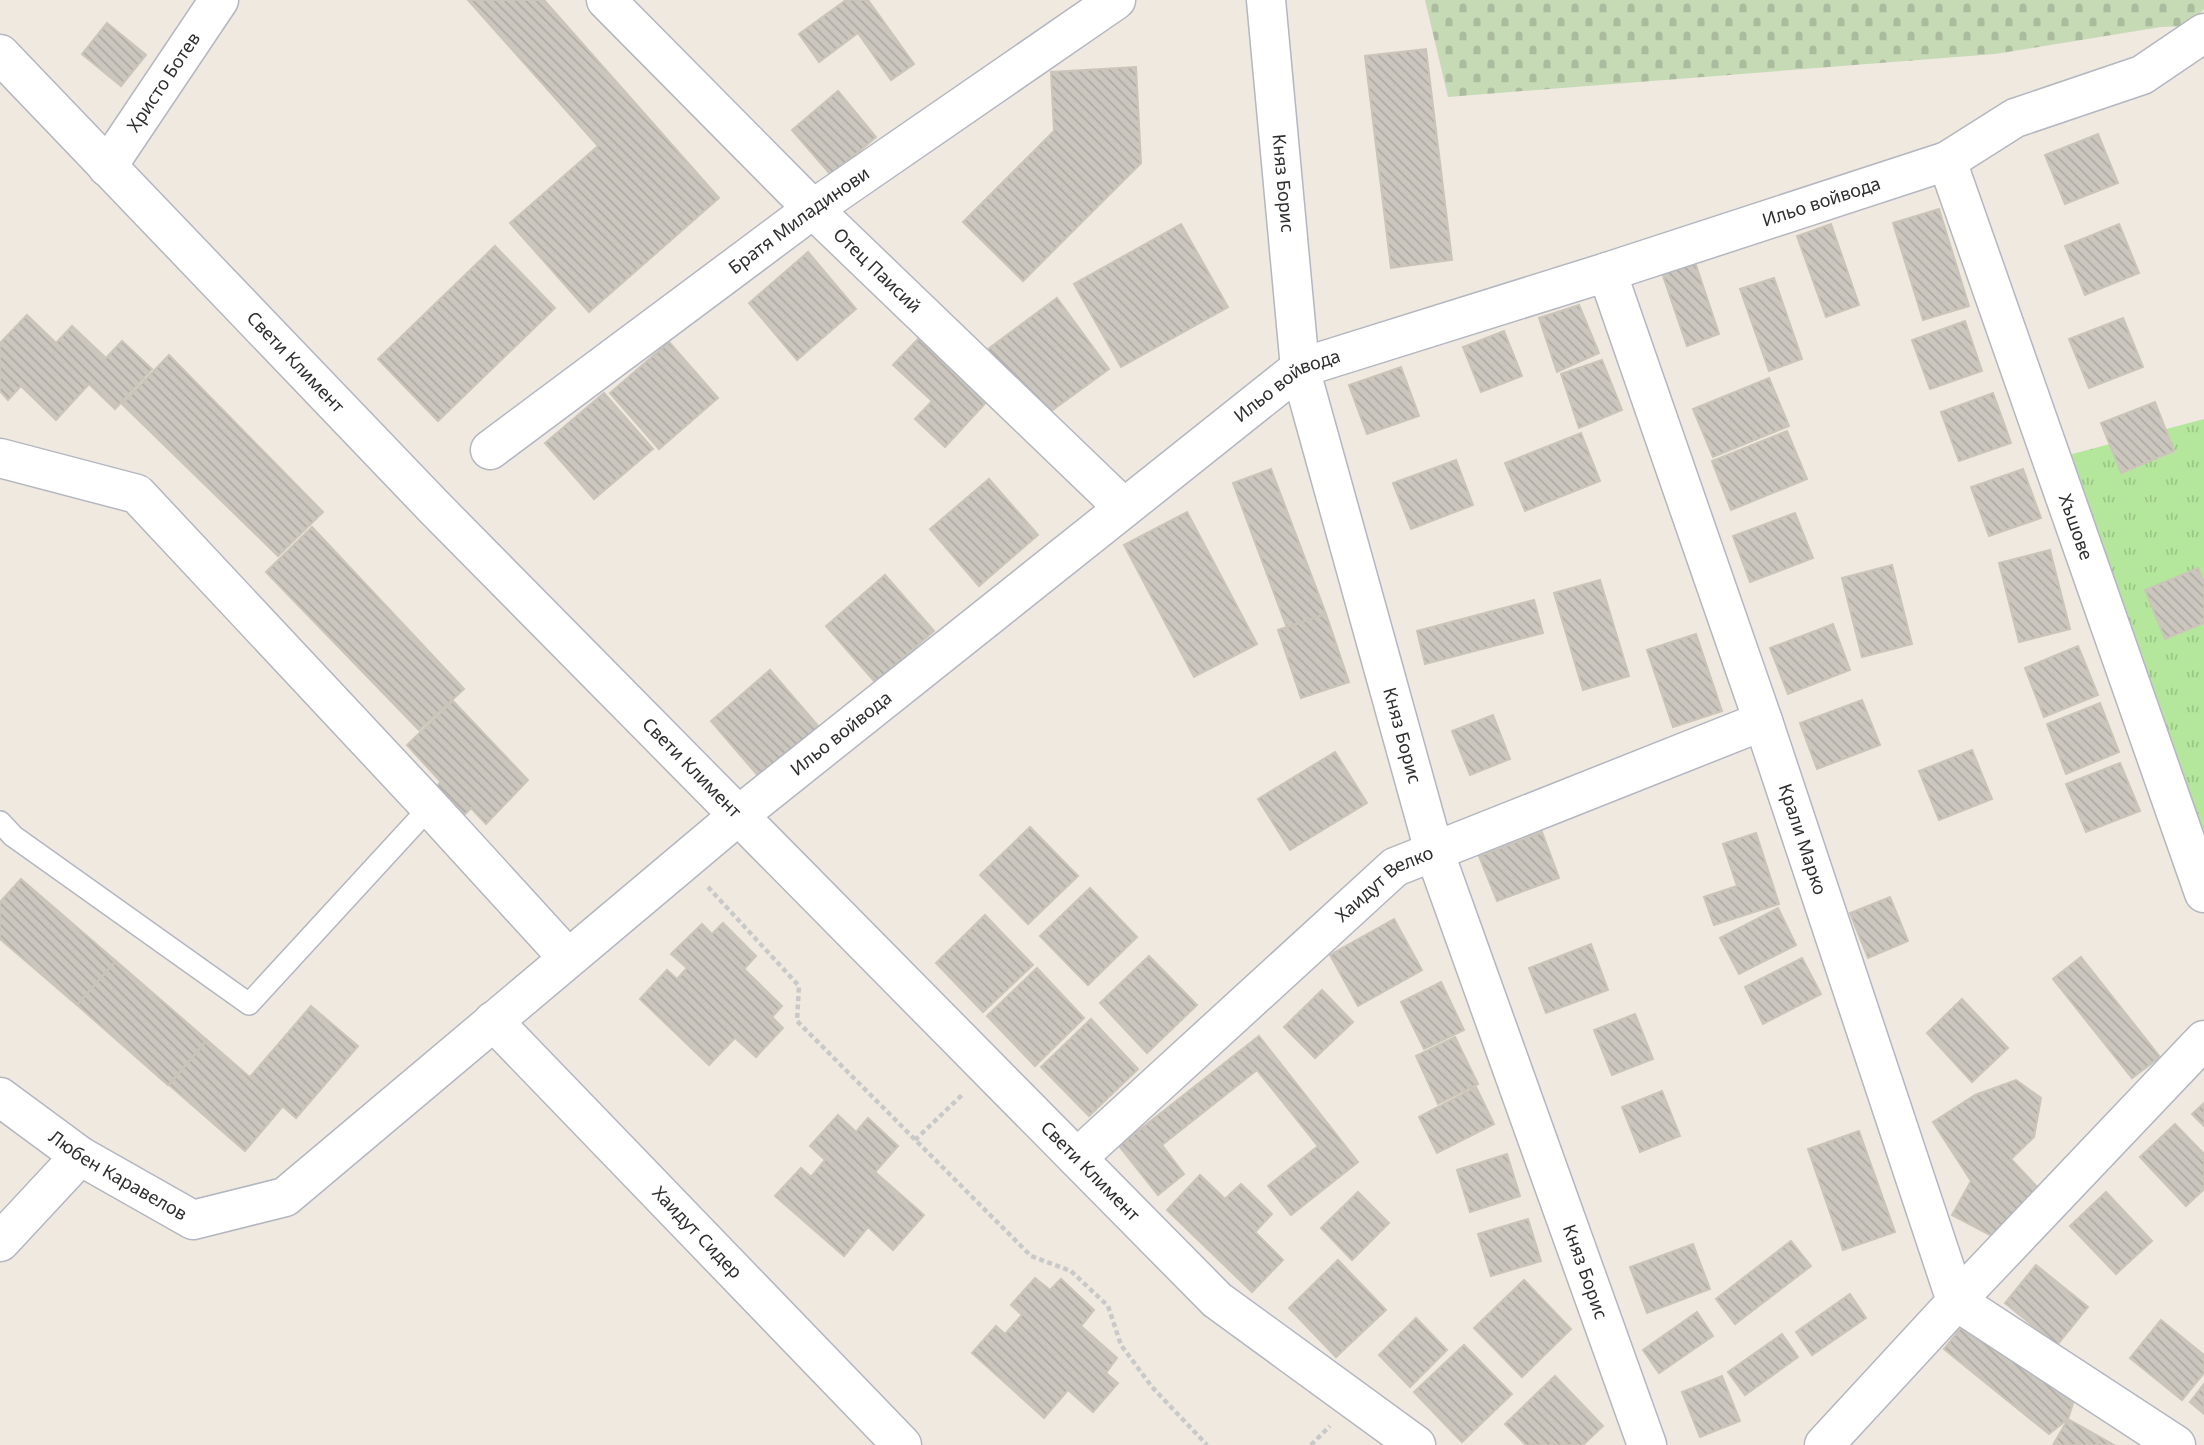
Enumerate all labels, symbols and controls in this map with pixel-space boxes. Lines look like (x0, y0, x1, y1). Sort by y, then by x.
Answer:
street label: Христо Ботев (121, 27, 205, 136)
street label: Княз Борис (1267, 133, 1300, 234)
street label: Братя Миладинови (723, 161, 874, 279)
street label: Ильо войвода (1759, 171, 1883, 232)
street label: Отец Паисий (829, 222, 927, 318)
street label: Свети Климент (242, 306, 351, 418)
street label: Ильо войвода (1228, 343, 1343, 427)
street label: Хъшове (2054, 490, 2099, 563)
street label: Княз Борис (1378, 684, 1428, 786)
street label: Ильо войвода (785, 685, 896, 781)
street label: Свети Климент (637, 712, 748, 823)
street label: Крали Марко (1774, 780, 1833, 898)
street label: Хаидут Велко (1330, 840, 1437, 927)
street label: Свети Климент (1036, 1115, 1146, 1226)
street label: Любен Каравелов (45, 1124, 192, 1225)
street label: Хаидут Сидер (648, 1181, 748, 1283)
street label: Княз Борис (1558, 1221, 1614, 1322)

